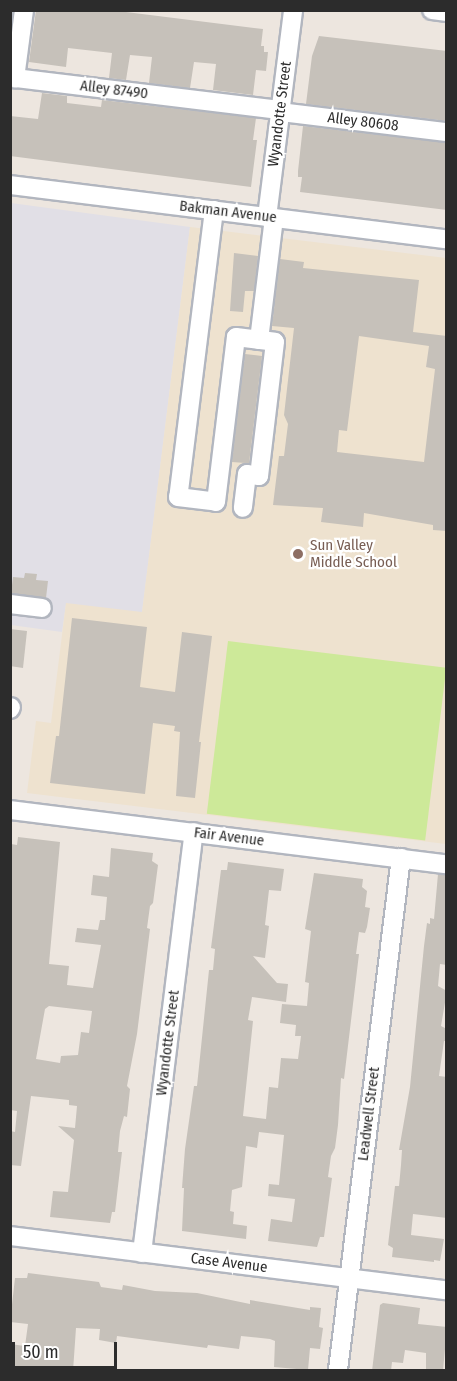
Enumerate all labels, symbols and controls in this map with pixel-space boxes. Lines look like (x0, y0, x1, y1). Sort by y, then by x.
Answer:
street label: Wyandotte Street (265, 60, 295, 168)
street label: Alley 87490 (79, 77, 149, 103)
street label: Alley 80608 (326, 109, 400, 135)
street label: Bakman Avenue (178, 197, 278, 227)
place label: Sun Valley Middle School (310, 536, 397, 571)
marker: Sun Valley Middle School (291, 547, 305, 561)
street label: Fair Avenue (193, 824, 265, 850)
street label: Wyandotte Street (153, 989, 183, 1097)
street label: Leadwell Street (354, 1066, 384, 1162)
street label: Case Avenue (190, 1249, 268, 1277)
scale bar (15, 1330, 120, 1368)
text: 50 m (23, 1341, 59, 1363)

